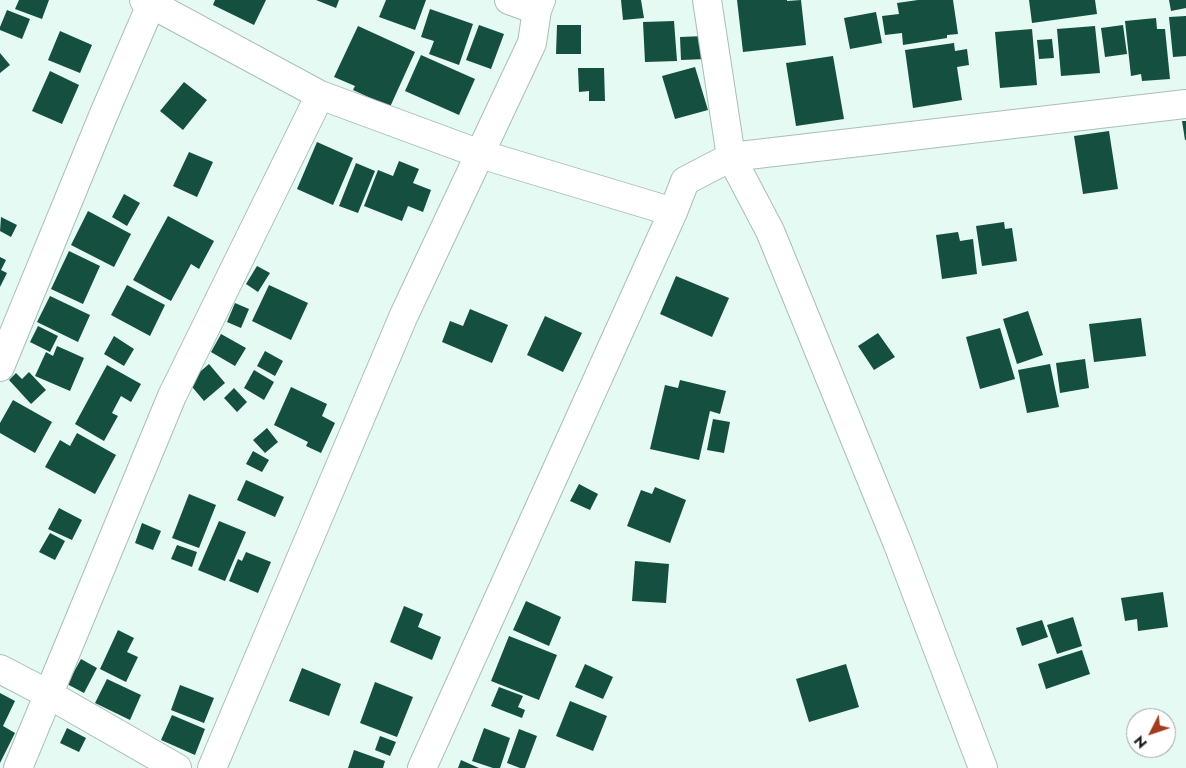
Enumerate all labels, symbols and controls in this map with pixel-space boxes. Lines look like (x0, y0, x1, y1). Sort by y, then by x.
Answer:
north arrow (1126, 708, 1176, 758)
text: N (1129, 731, 1152, 753)

